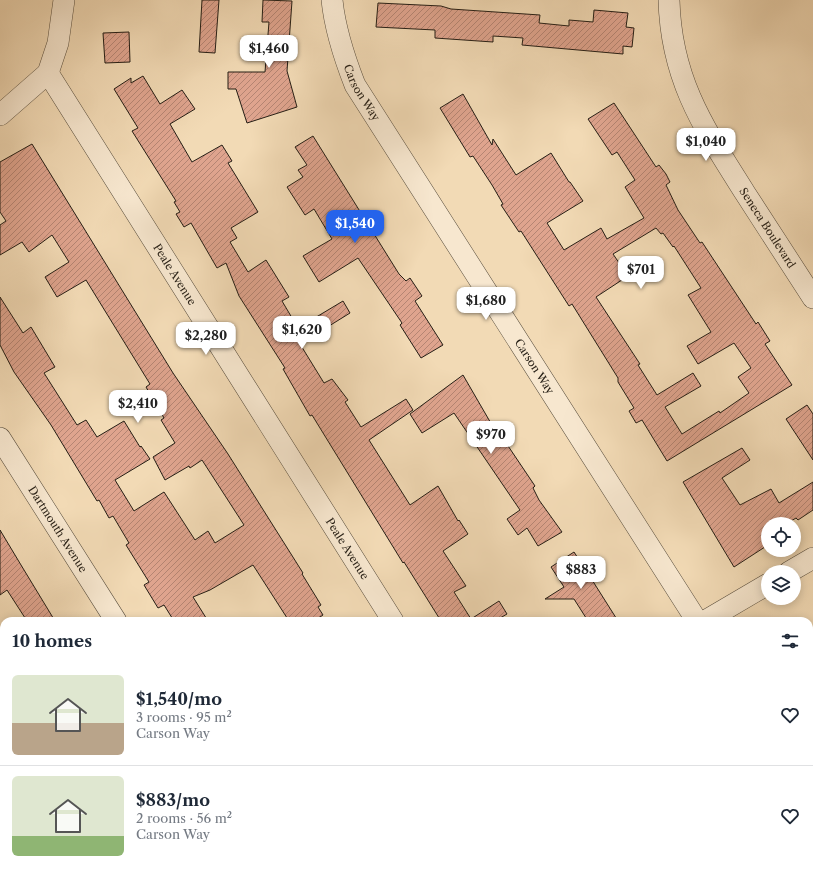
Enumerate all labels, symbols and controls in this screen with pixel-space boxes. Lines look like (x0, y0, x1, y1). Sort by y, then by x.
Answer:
pin: $1,460 (236, 35, 302, 69)
text: $1,460 (249, 40, 289, 56)
street label: Carson Way (341, 62, 383, 124)
pin: $1,040 (673, 128, 739, 162)
text: $1,040 (686, 133, 726, 149)
street label: Seneca Boulevard (736, 185, 799, 271)
pin: $1,540 (322, 210, 388, 244)
text: $1,540 (335, 215, 375, 231)
street label: Peale Avenue (150, 241, 199, 308)
pin: $701 (617, 256, 665, 290)
text: $701 (627, 261, 655, 277)
pin: $1,680 (453, 287, 519, 321)
text: $1,680 (466, 292, 506, 308)
pin: $1,620 (269, 316, 335, 350)
text: $1,620 (282, 321, 322, 337)
pin: $2,280 (173, 322, 239, 356)
text: $2,280 (185, 327, 227, 343)
street label: Carson Way (512, 336, 558, 397)
pin: $2,410 (105, 390, 171, 424)
text: $2,410 (118, 395, 158, 411)
pin: $970 (467, 421, 515, 455)
text: $970 (476, 426, 506, 442)
street label: Dartmouth Avenue (25, 483, 90, 575)
street label: Peale Avenue (323, 515, 372, 582)
map controls (761, 517, 801, 605)
button: locate (761, 517, 801, 557)
pin: $883 (557, 556, 605, 590)
text: $883 (566, 561, 596, 577)
button: layers (761, 565, 801, 605)
icon: filters (779, 630, 801, 652)
text: 10 homes (12, 631, 92, 651)
text: $1,540/mo (136, 689, 222, 709)
icon: home (44, 691, 92, 739)
icon: heart (779, 704, 801, 726)
text: 3 rooms · 95 m² (136, 709, 232, 725)
text: Carson Way (136, 725, 210, 741)
text: $883/mo (136, 790, 210, 810)
icon: home (44, 792, 92, 840)
icon: heart (779, 805, 801, 827)
text: 2 rooms · 56 m² (136, 810, 232, 826)
text: Carson Way (136, 826, 210, 842)

